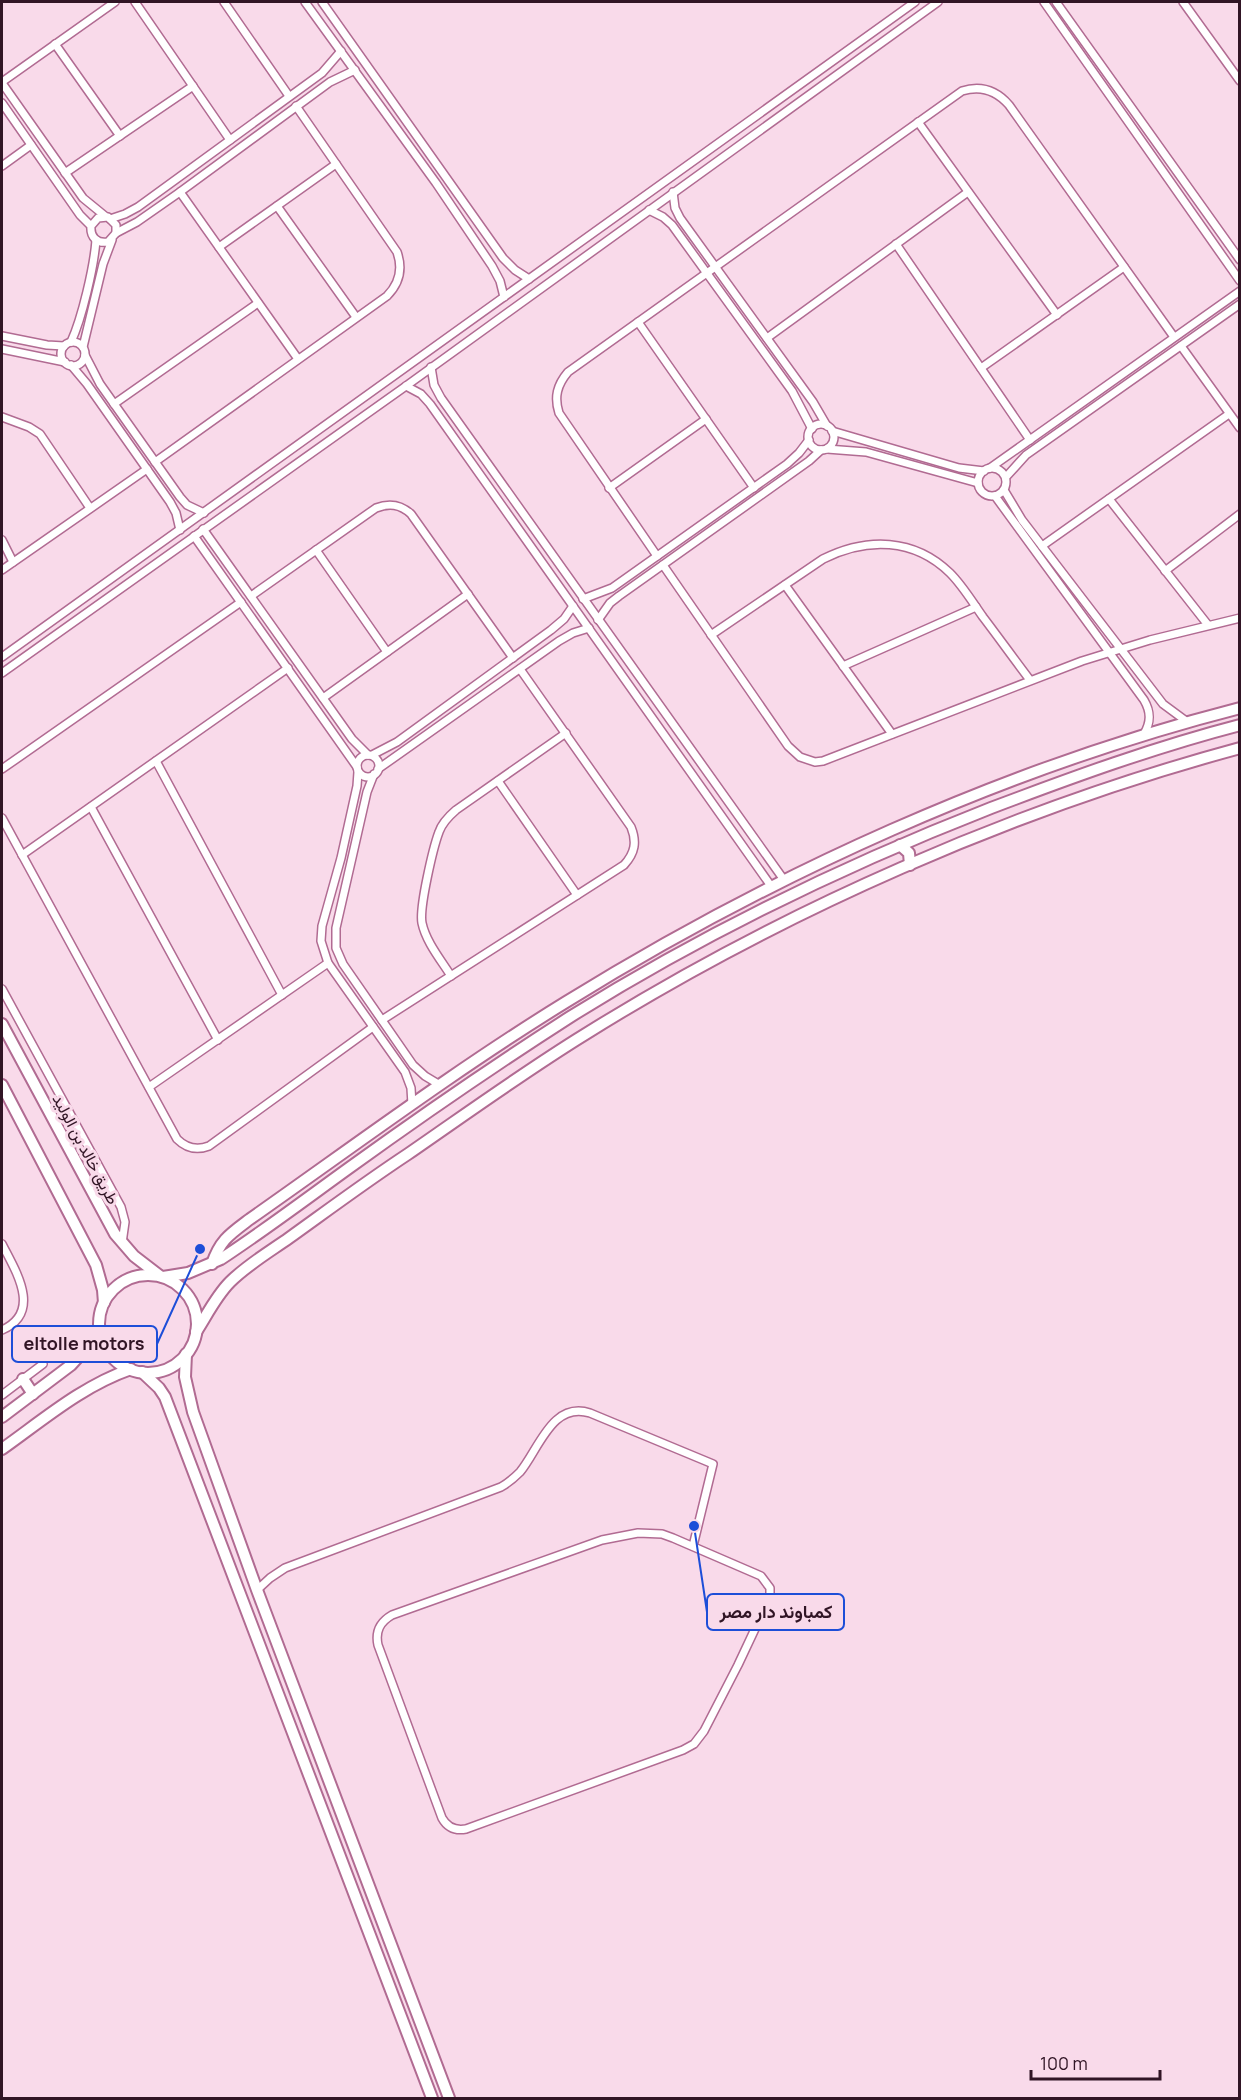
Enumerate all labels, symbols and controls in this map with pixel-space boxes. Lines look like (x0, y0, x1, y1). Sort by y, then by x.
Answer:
street label: طريق خالد بن الوليد (48, 1090, 124, 1208)
callout: eltolle motors (12, 1326, 157, 1362)
text: eltolle motors (24, 1331, 145, 1355)
callout: كمباوند دار مصر (707, 1594, 844, 1630)
text: كمباوند دار مصر (719, 1599, 832, 1623)
scale bar (1031, 2043, 1160, 2081)
text: 100 m (1040, 2051, 1088, 2075)

